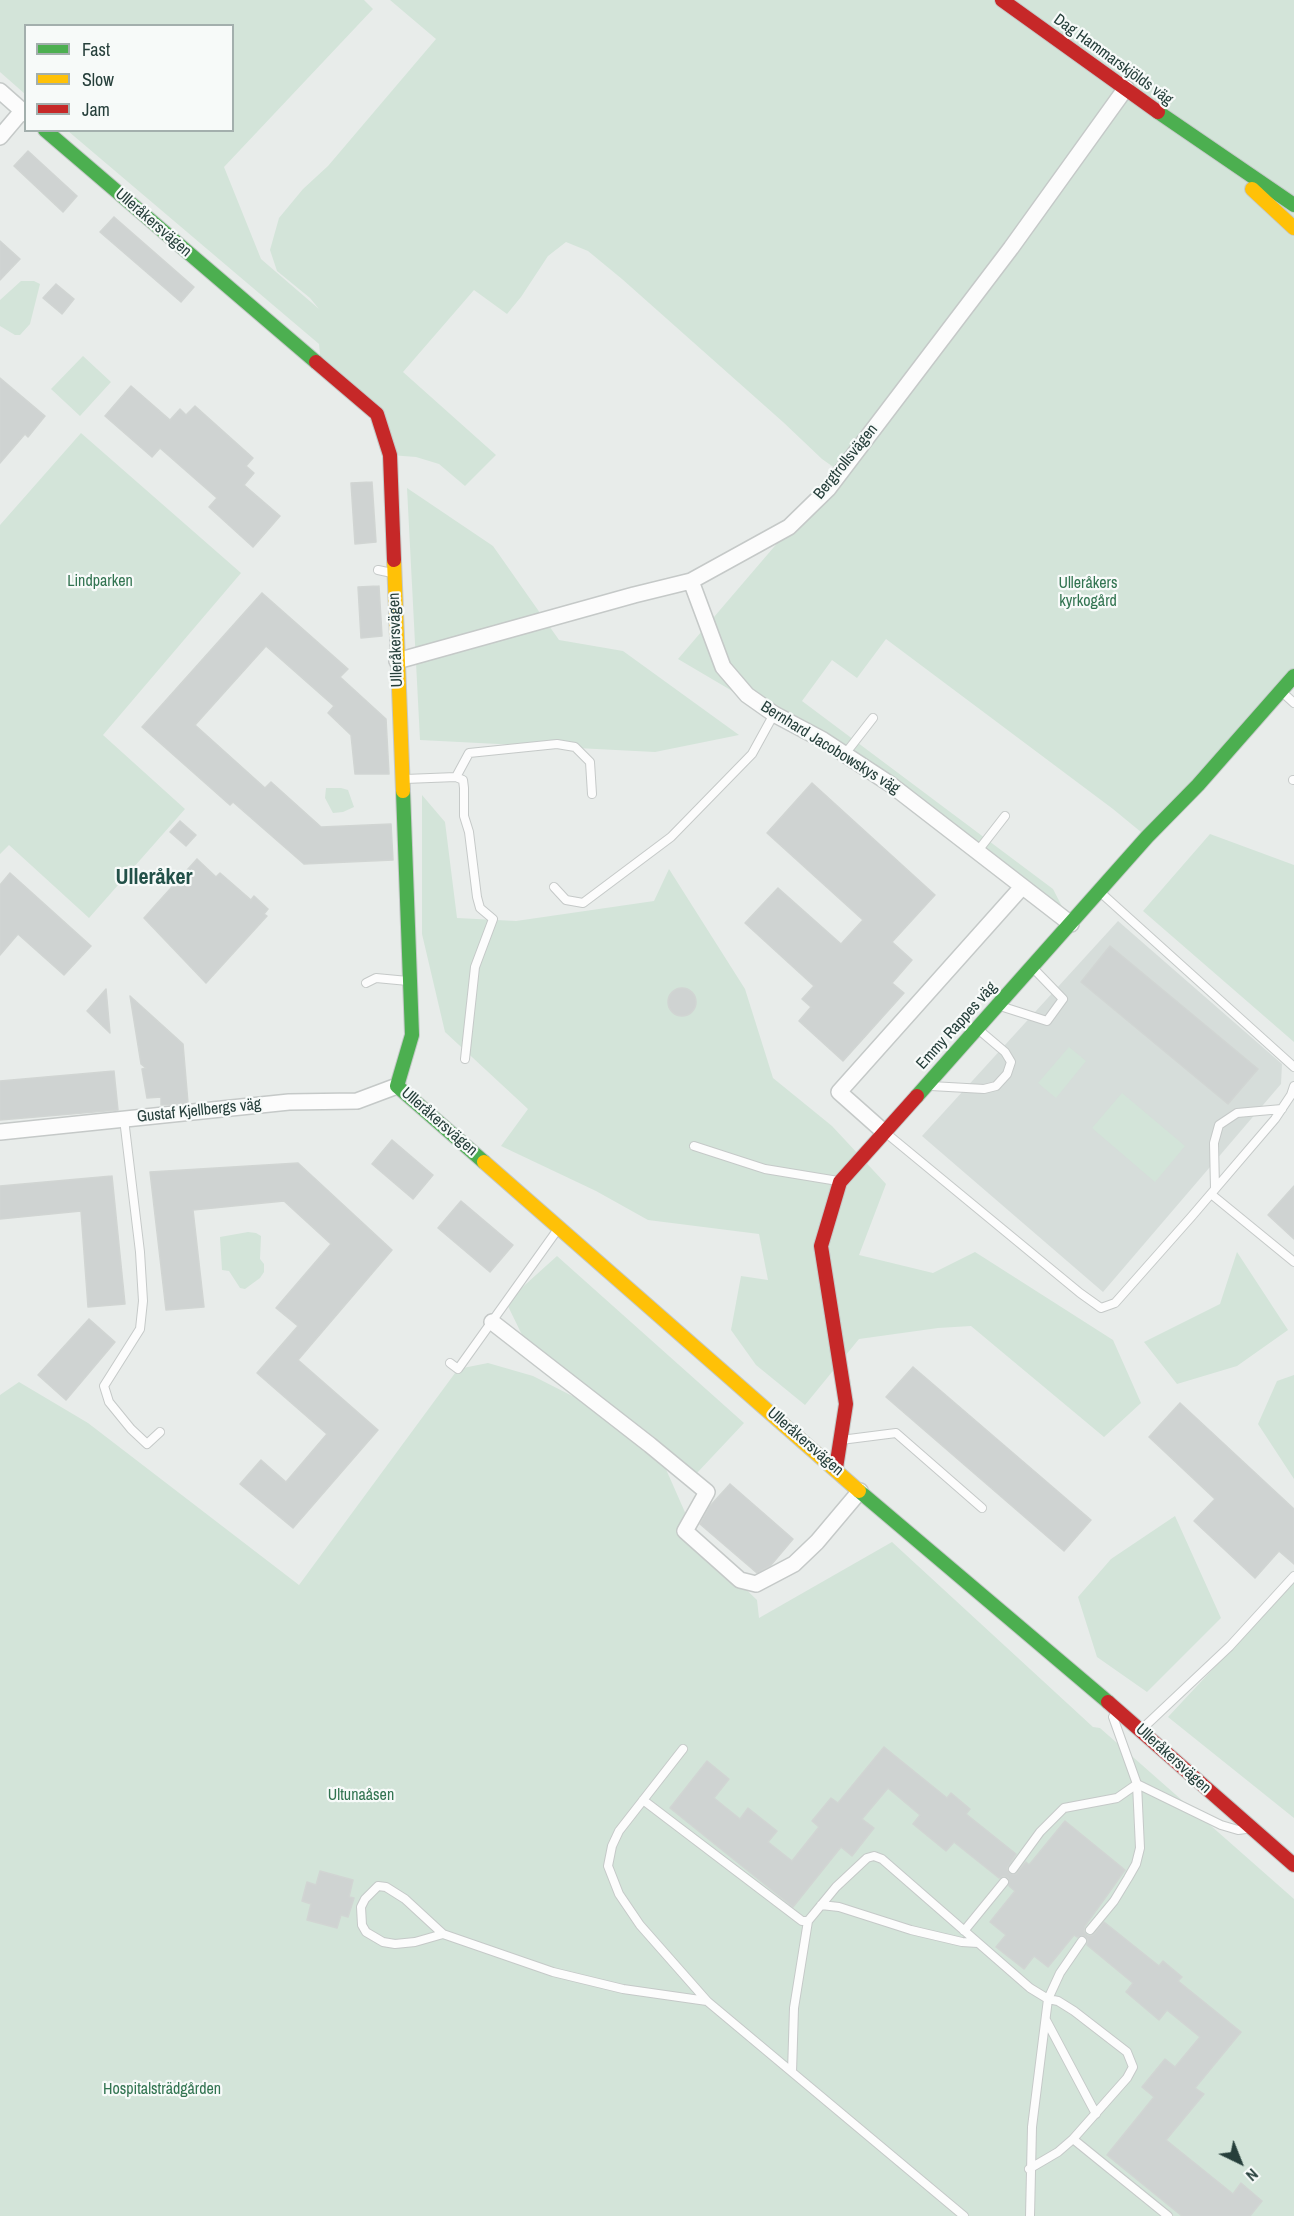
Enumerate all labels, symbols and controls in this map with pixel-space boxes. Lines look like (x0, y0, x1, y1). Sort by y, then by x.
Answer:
street label: Dag Hammarskjölds väg (1050, 10, 1176, 110)
legend (24, 24, 234, 132)
text: Fast (82, 37, 110, 62)
text: Slow (82, 67, 114, 92)
text: Jam (82, 97, 110, 122)
street label: Ulleråkersvägen (111, 185, 195, 261)
street label: Bergtrollsvägen (810, 421, 882, 503)
park label: Lindparken (67, 572, 133, 592)
park label: Ulleråkers kyrkogård (1058, 574, 1118, 612)
street label: Ulleråkersvägen (385, 592, 407, 688)
street label: Bernhard Jacobowskys väg (757, 697, 903, 799)
district label: Ulleråker (115, 865, 193, 891)
street label: Emmy Rappes väg (913, 978, 1001, 1074)
street label: Ulleråkersvägen (397, 1084, 481, 1160)
street label: Gustaf Kjellbergs väg (136, 1095, 262, 1127)
street label: Ulleråkersvägen (763, 1404, 847, 1480)
street label: Ulleråkersvägen (1131, 1720, 1215, 1798)
park label: Ultunaåsen (328, 1786, 394, 1806)
park label: Hospitalsträdgården (103, 2080, 221, 2100)
north arrow (1210, 2132, 1270, 2192)
text: N (1241, 2164, 1263, 2186)

